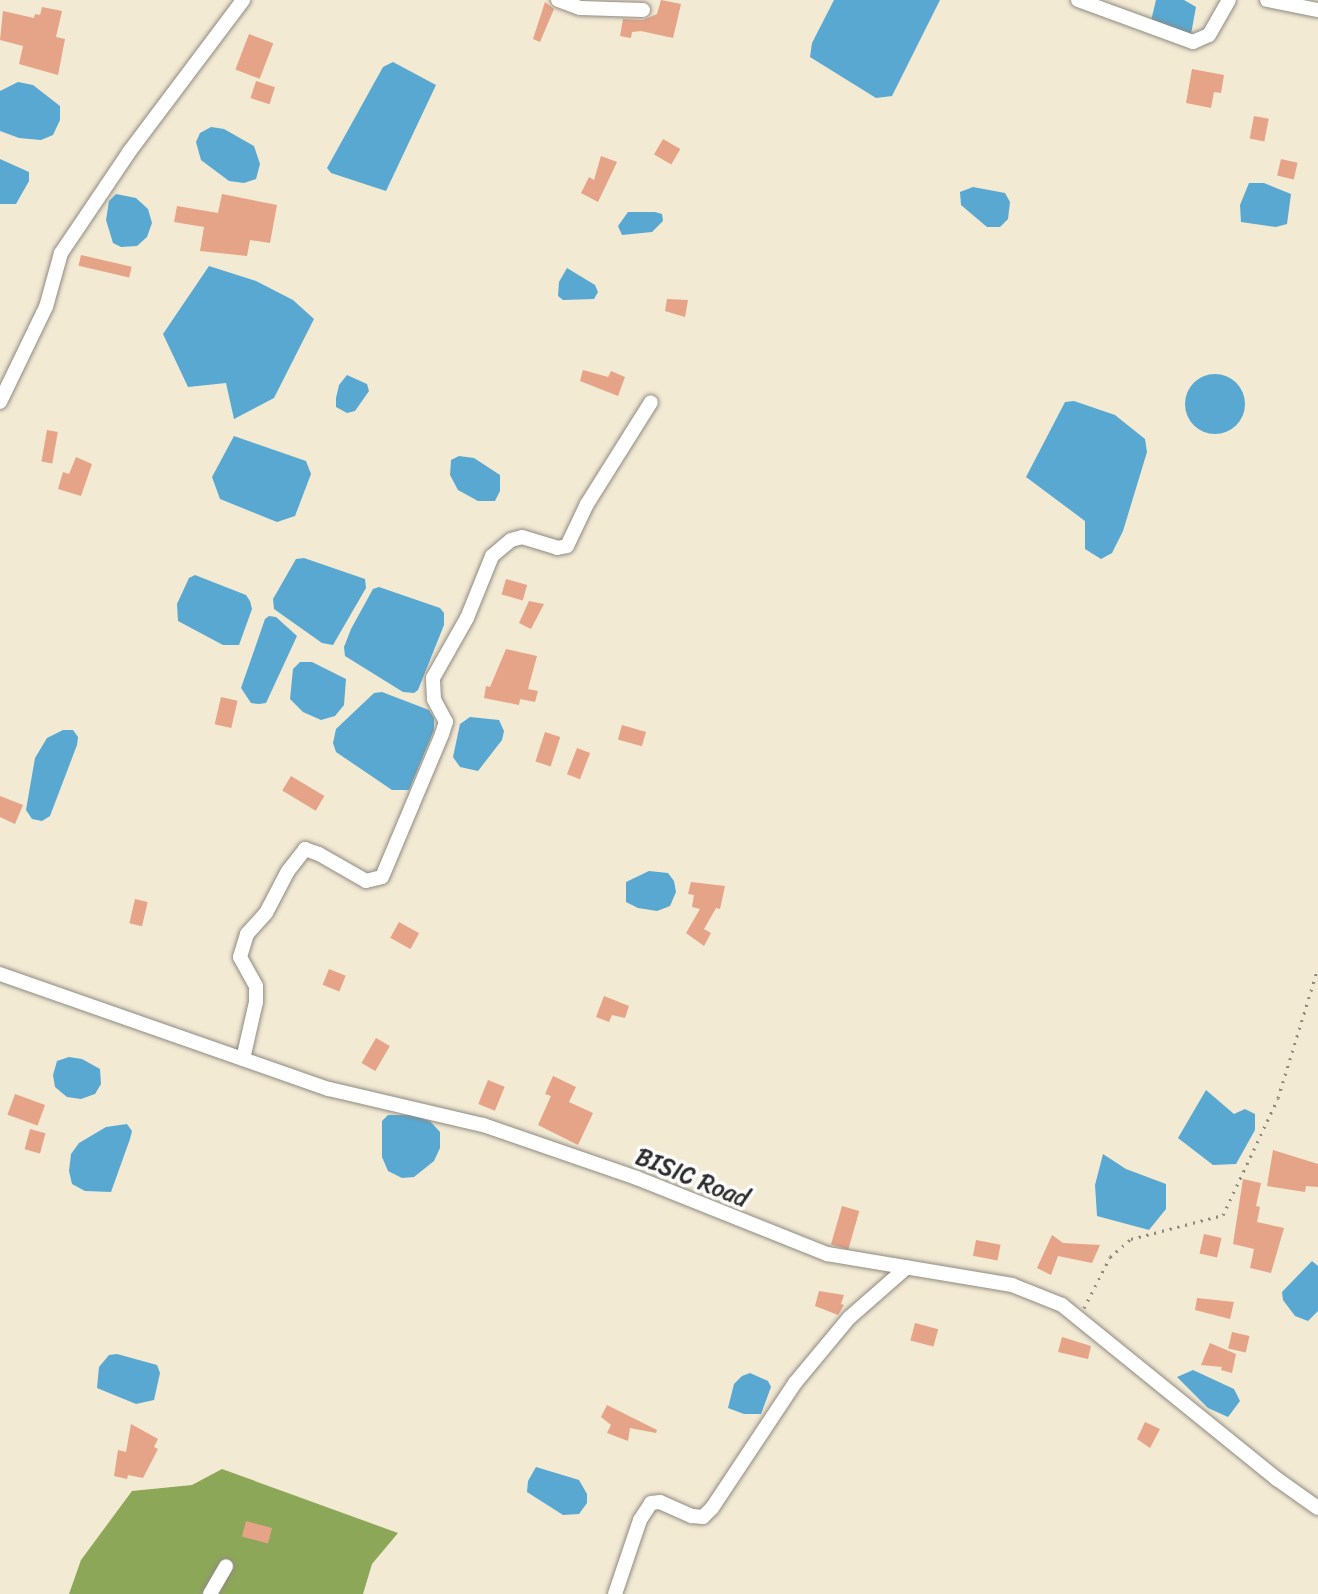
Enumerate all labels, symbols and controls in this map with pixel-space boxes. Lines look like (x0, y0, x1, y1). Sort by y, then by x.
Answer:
street label: BISIC Road (631, 1142, 753, 1214)

